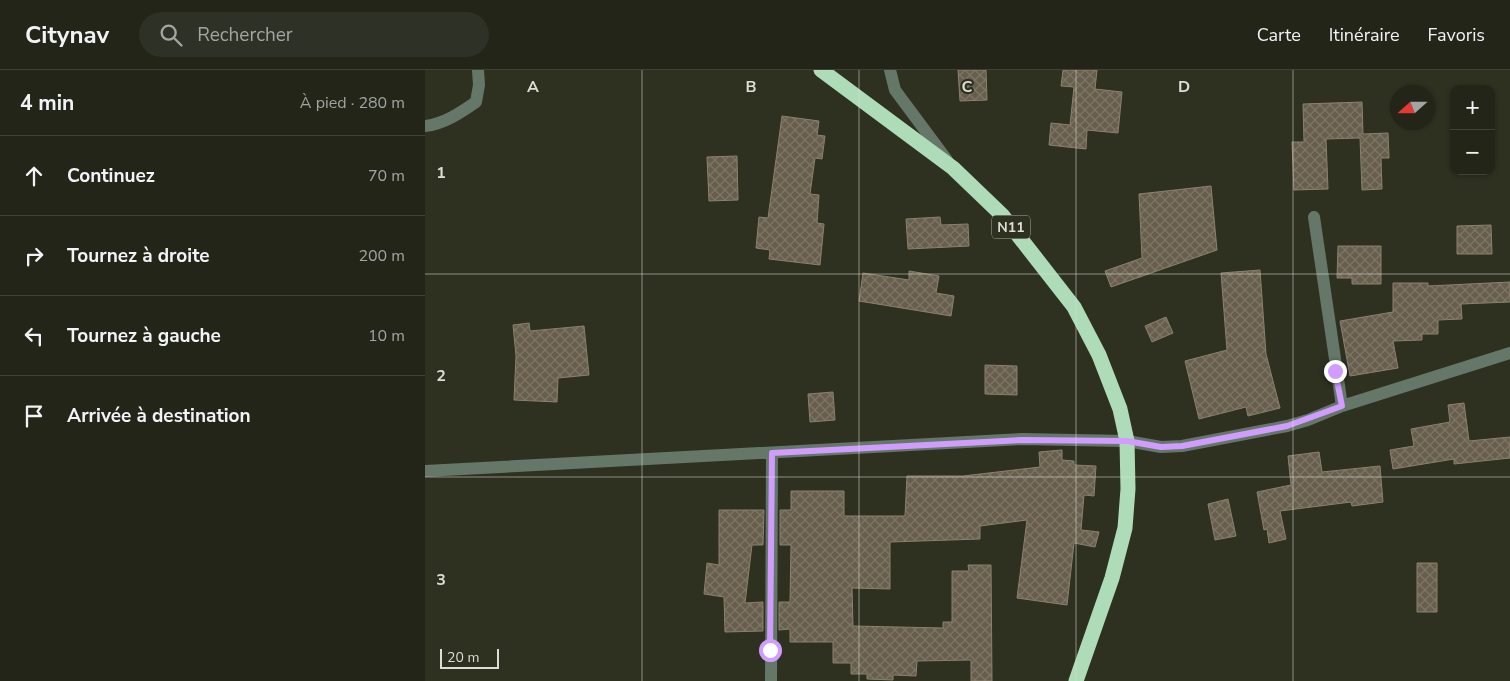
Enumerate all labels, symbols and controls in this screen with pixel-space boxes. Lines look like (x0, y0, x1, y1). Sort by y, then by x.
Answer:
search box (139, 12, 489, 57)
text: Citynav (25, 19, 109, 51)
icon: search (157, 21, 185, 49)
text: Rechercher (197, 22, 293, 48)
text: Carte (1257, 23, 1301, 47)
text: Itinéraire (1329, 23, 1400, 47)
text: Favoris (1428, 23, 1485, 47)
text: A (527, 76, 539, 98)
text: B (745, 76, 757, 98)
text: C (962, 76, 973, 98)
text: D (1178, 76, 1190, 98)
north arrow (1390, 85, 1435, 130)
map controls (1450, 85, 1495, 175)
button: + (1450, 85, 1495, 130)
text: 4 min (20, 89, 74, 117)
text: À pied · 280 m (300, 92, 405, 114)
button: − (1450, 130, 1495, 175)
icon: ahead (20, 162, 48, 190)
text: 1 (436, 162, 446, 184)
text: Continuez (67, 163, 155, 189)
text: 70 m (368, 165, 405, 187)
road number: N11 (992, 216, 1030, 238)
icon: right (20, 242, 48, 270)
text: Tournez à droite (67, 243, 210, 269)
text: 200 m (358, 245, 405, 267)
icon: left (20, 322, 48, 350)
text: Tournez à gauche (67, 323, 221, 349)
text: 10 m (368, 325, 405, 347)
route end (1324, 360, 1347, 383)
text: 2 (436, 365, 446, 387)
icon: arrive (20, 402, 48, 430)
text: Arrivée à destination (67, 403, 251, 429)
text: 3 (436, 569, 446, 591)
route start (759, 639, 782, 662)
scale bar (440, 646, 499, 669)
text: 20 m (447, 648, 479, 667)

